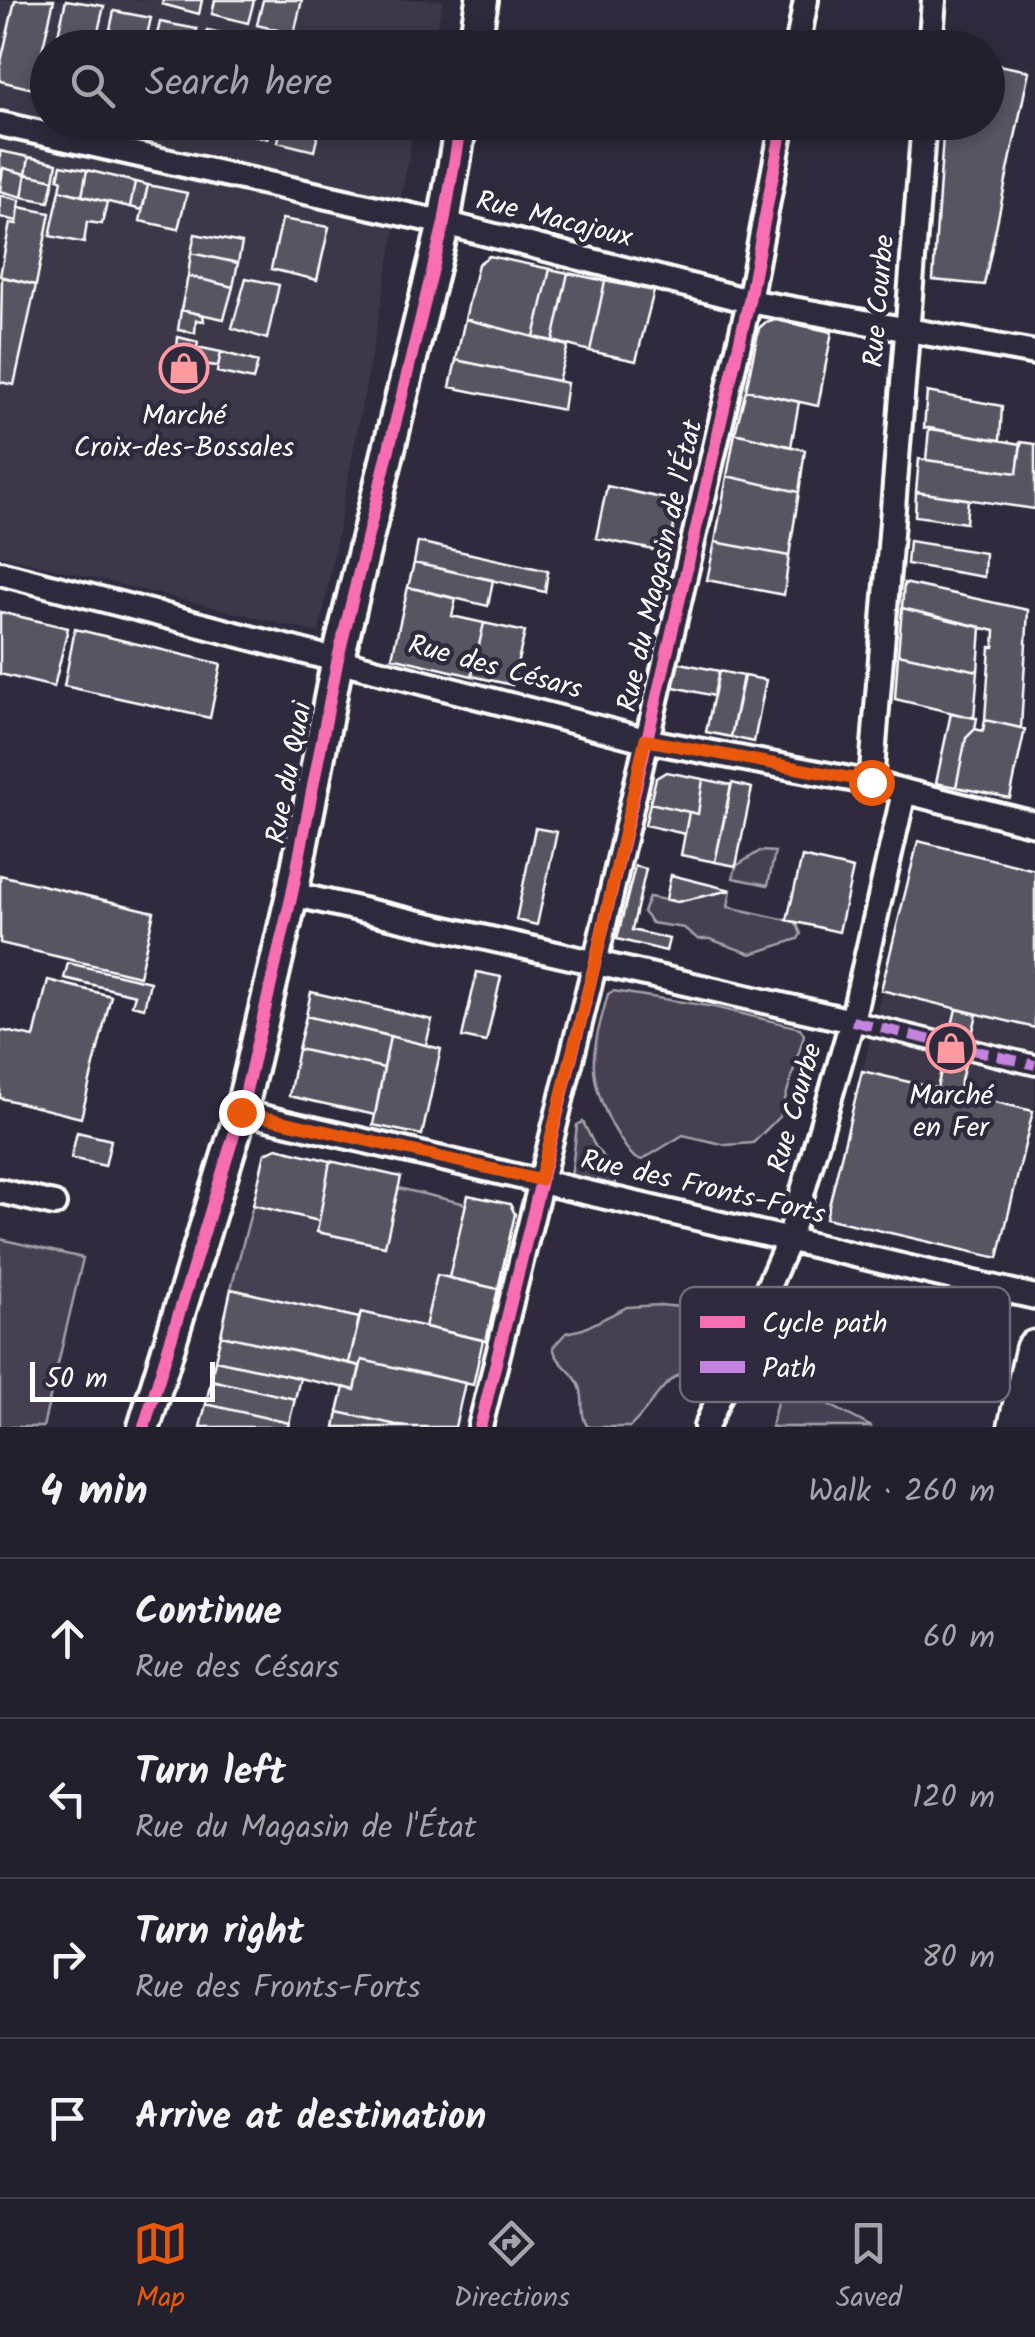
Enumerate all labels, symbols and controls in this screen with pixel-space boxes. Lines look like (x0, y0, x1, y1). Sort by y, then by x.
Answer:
search box (30, 30, 1005, 140)
text: Search here (145, 55, 332, 115)
icon: search (65, 58, 120, 113)
street label: Rue Macajoux (471, 179, 638, 261)
street label: Rue Courbe (852, 232, 908, 369)
shop icon: Marché Croix-des-Bossales (158, 342, 210, 394)
place label: Marché Croix-des-Bossales (74, 394, 294, 471)
street label: Rue du Magasin de l'État (605, 414, 717, 717)
street label: Rue des Césars (403, 623, 587, 713)
street label: Rue du Quai (254, 697, 326, 848)
route start (849, 760, 895, 806)
shop icon: Marché en Fer (925, 1022, 977, 1074)
street label: Rue Courbe (756, 1037, 836, 1178)
place label: Marché en Fer (909, 1074, 995, 1151)
route end (219, 1090, 265, 1136)
street label: Rue des Fronts-Forts (576, 1138, 830, 1238)
legend (680, 1287, 1010, 1402)
text: Cycle path (762, 1302, 887, 1347)
text: Path (762, 1347, 816, 1392)
scale bar (30, 1357, 215, 1402)
text: 50 m (45, 1357, 108, 1402)
text: 4 min (40, 1459, 148, 1526)
text: Walk · 260 m (808, 1467, 995, 1518)
text: Continue (135, 1583, 282, 1643)
icon: ahead (40, 1611, 95, 1666)
text: 60 m (923, 1613, 995, 1664)
text: Rue des Césars (135, 1643, 339, 1694)
text: Turn left (135, 1743, 286, 1803)
icon: left (40, 1771, 95, 1826)
text: 120 m (912, 1773, 995, 1824)
text: Rue du Magasin de l'État (135, 1803, 476, 1854)
text: Turn right (135, 1903, 304, 1963)
icon: right (40, 1931, 95, 1986)
text: 80 m (921, 1933, 995, 1984)
text: Rue des Fronts-Forts (135, 1963, 421, 2014)
text: Arrive at destination (135, 2088, 486, 2148)
icon: arrive (40, 2091, 95, 2146)
tab: Map (133, 2216, 188, 2321)
tab: Directions (454, 2216, 570, 2321)
tab: Saved (836, 2216, 902, 2321)

